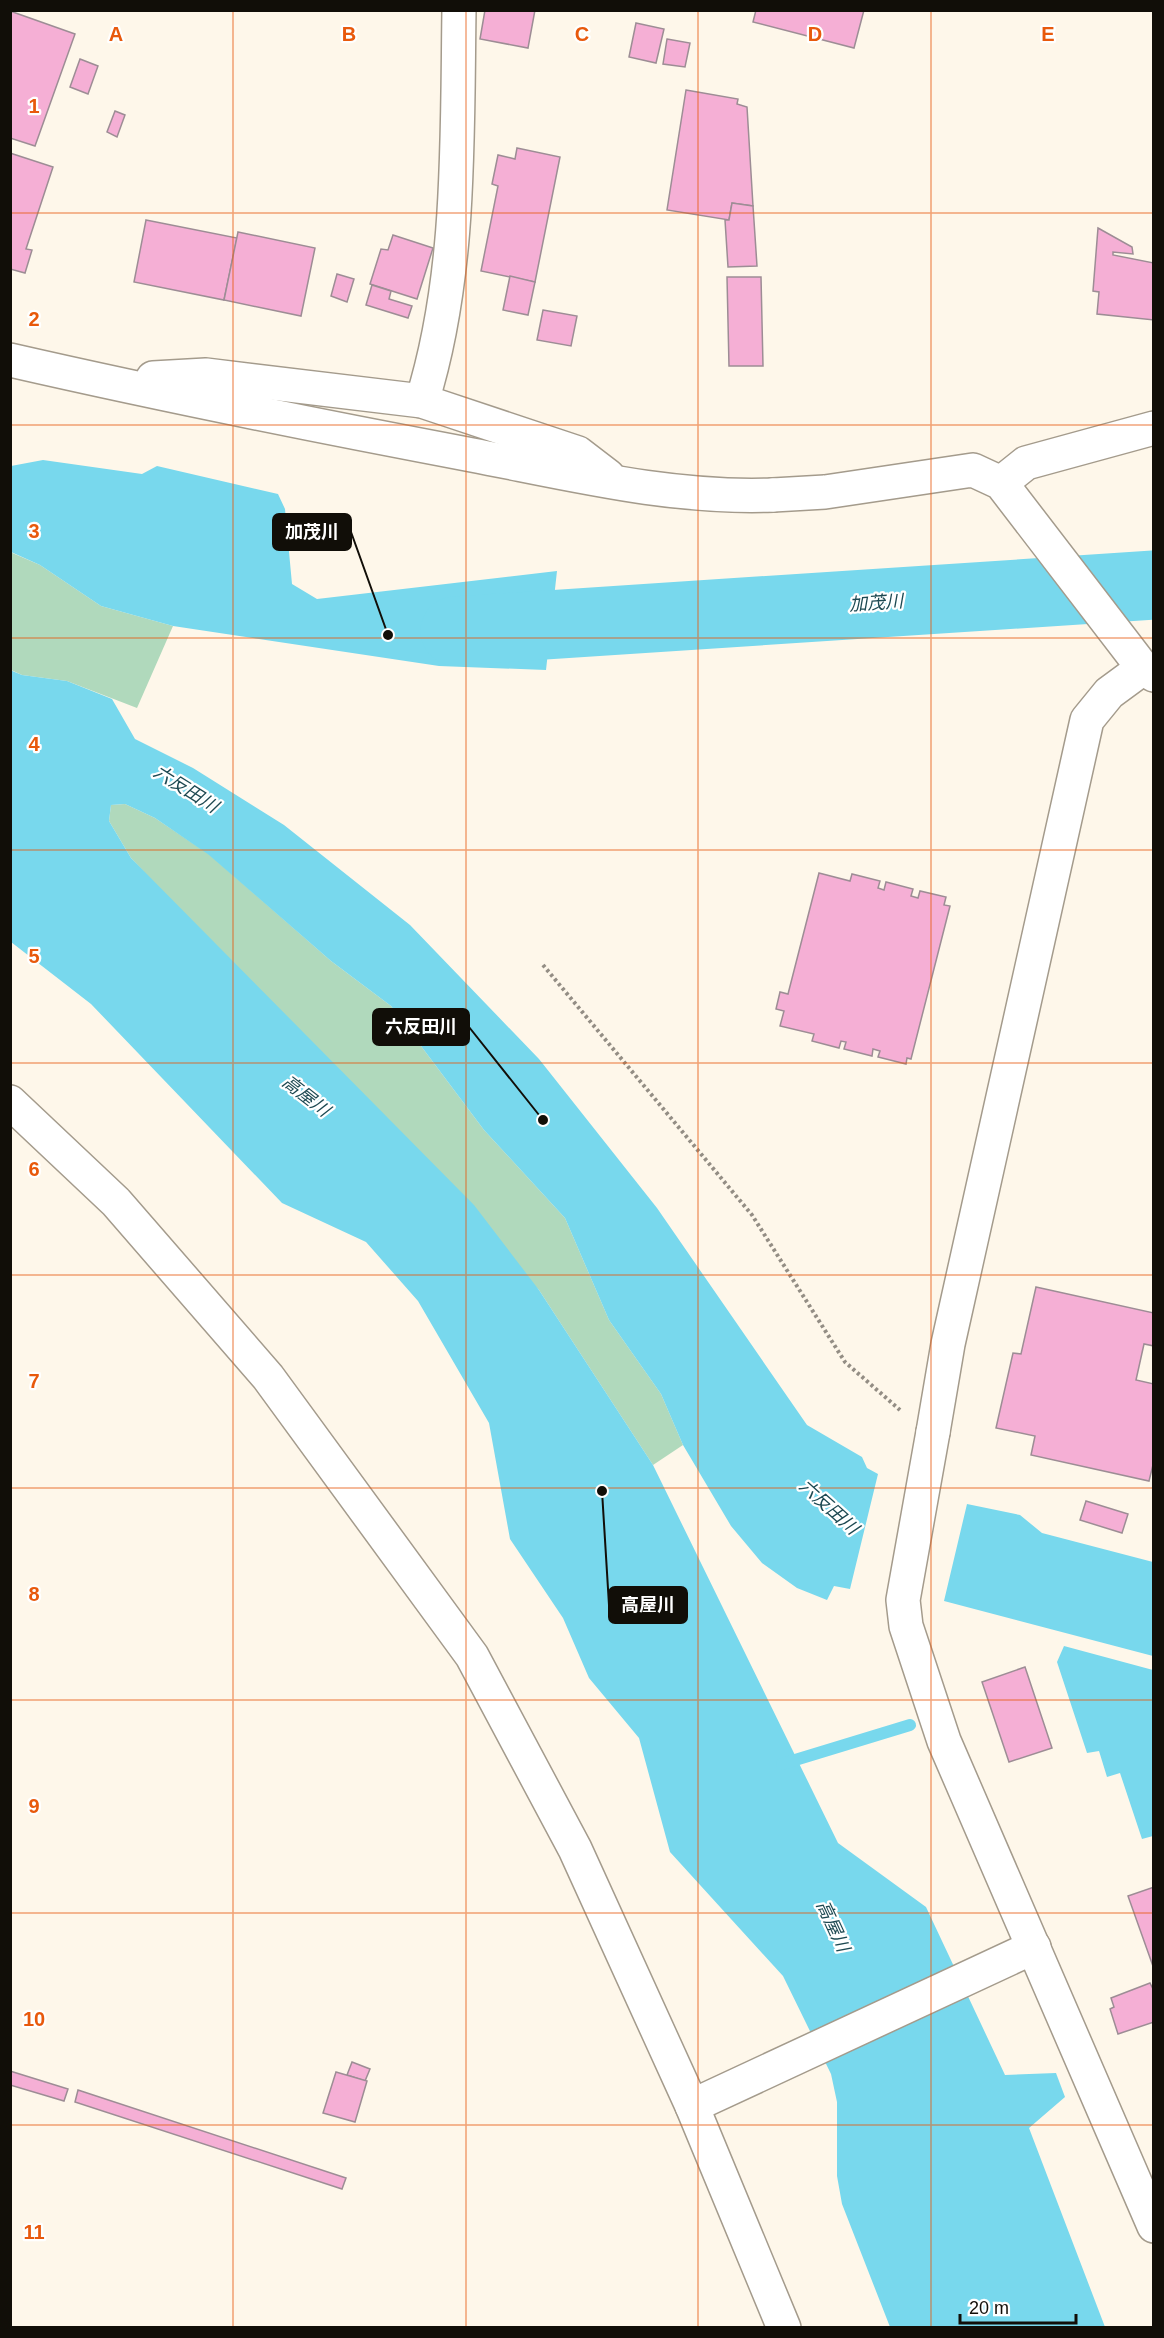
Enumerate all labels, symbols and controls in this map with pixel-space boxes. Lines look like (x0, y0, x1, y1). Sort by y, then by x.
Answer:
text: A (109, 23, 123, 45)
text: B (342, 23, 356, 45)
text: C (575, 23, 589, 45)
text: D (808, 23, 822, 45)
text: E (1041, 23, 1055, 45)
text: 1 (28, 95, 40, 117)
text: 2 (28, 308, 40, 330)
callout: 加茂川 (273, 514, 351, 550)
text: 3 (28, 520, 40, 542)
text: 加茂川 (285, 522, 339, 542)
water label: 加茂川 (848, 591, 906, 615)
text: 4 (28, 733, 40, 755)
water label: 六反田川 (150, 761, 224, 818)
text: 5 (28, 945, 40, 967)
callout: 六反田川 (373, 1009, 469, 1045)
text: 六反田川 (385, 1017, 457, 1037)
water label: 高屋川 (279, 1071, 335, 1122)
text: 6 (28, 1158, 40, 1180)
text: 7 (28, 1370, 40, 1392)
water label: 六反田川 (796, 1475, 864, 1540)
text: 8 (28, 1583, 40, 1605)
callout: 高屋川 (609, 1587, 687, 1623)
text: 高屋川 (621, 1595, 675, 1615)
text: 9 (28, 1795, 40, 1817)
water label: 高屋川 (813, 1897, 854, 1957)
text: 10 (23, 2008, 45, 2030)
text: 11 (23, 2221, 45, 2243)
scale bar (960, 2287, 1076, 2325)
text: 20 m (969, 2298, 1009, 2318)

